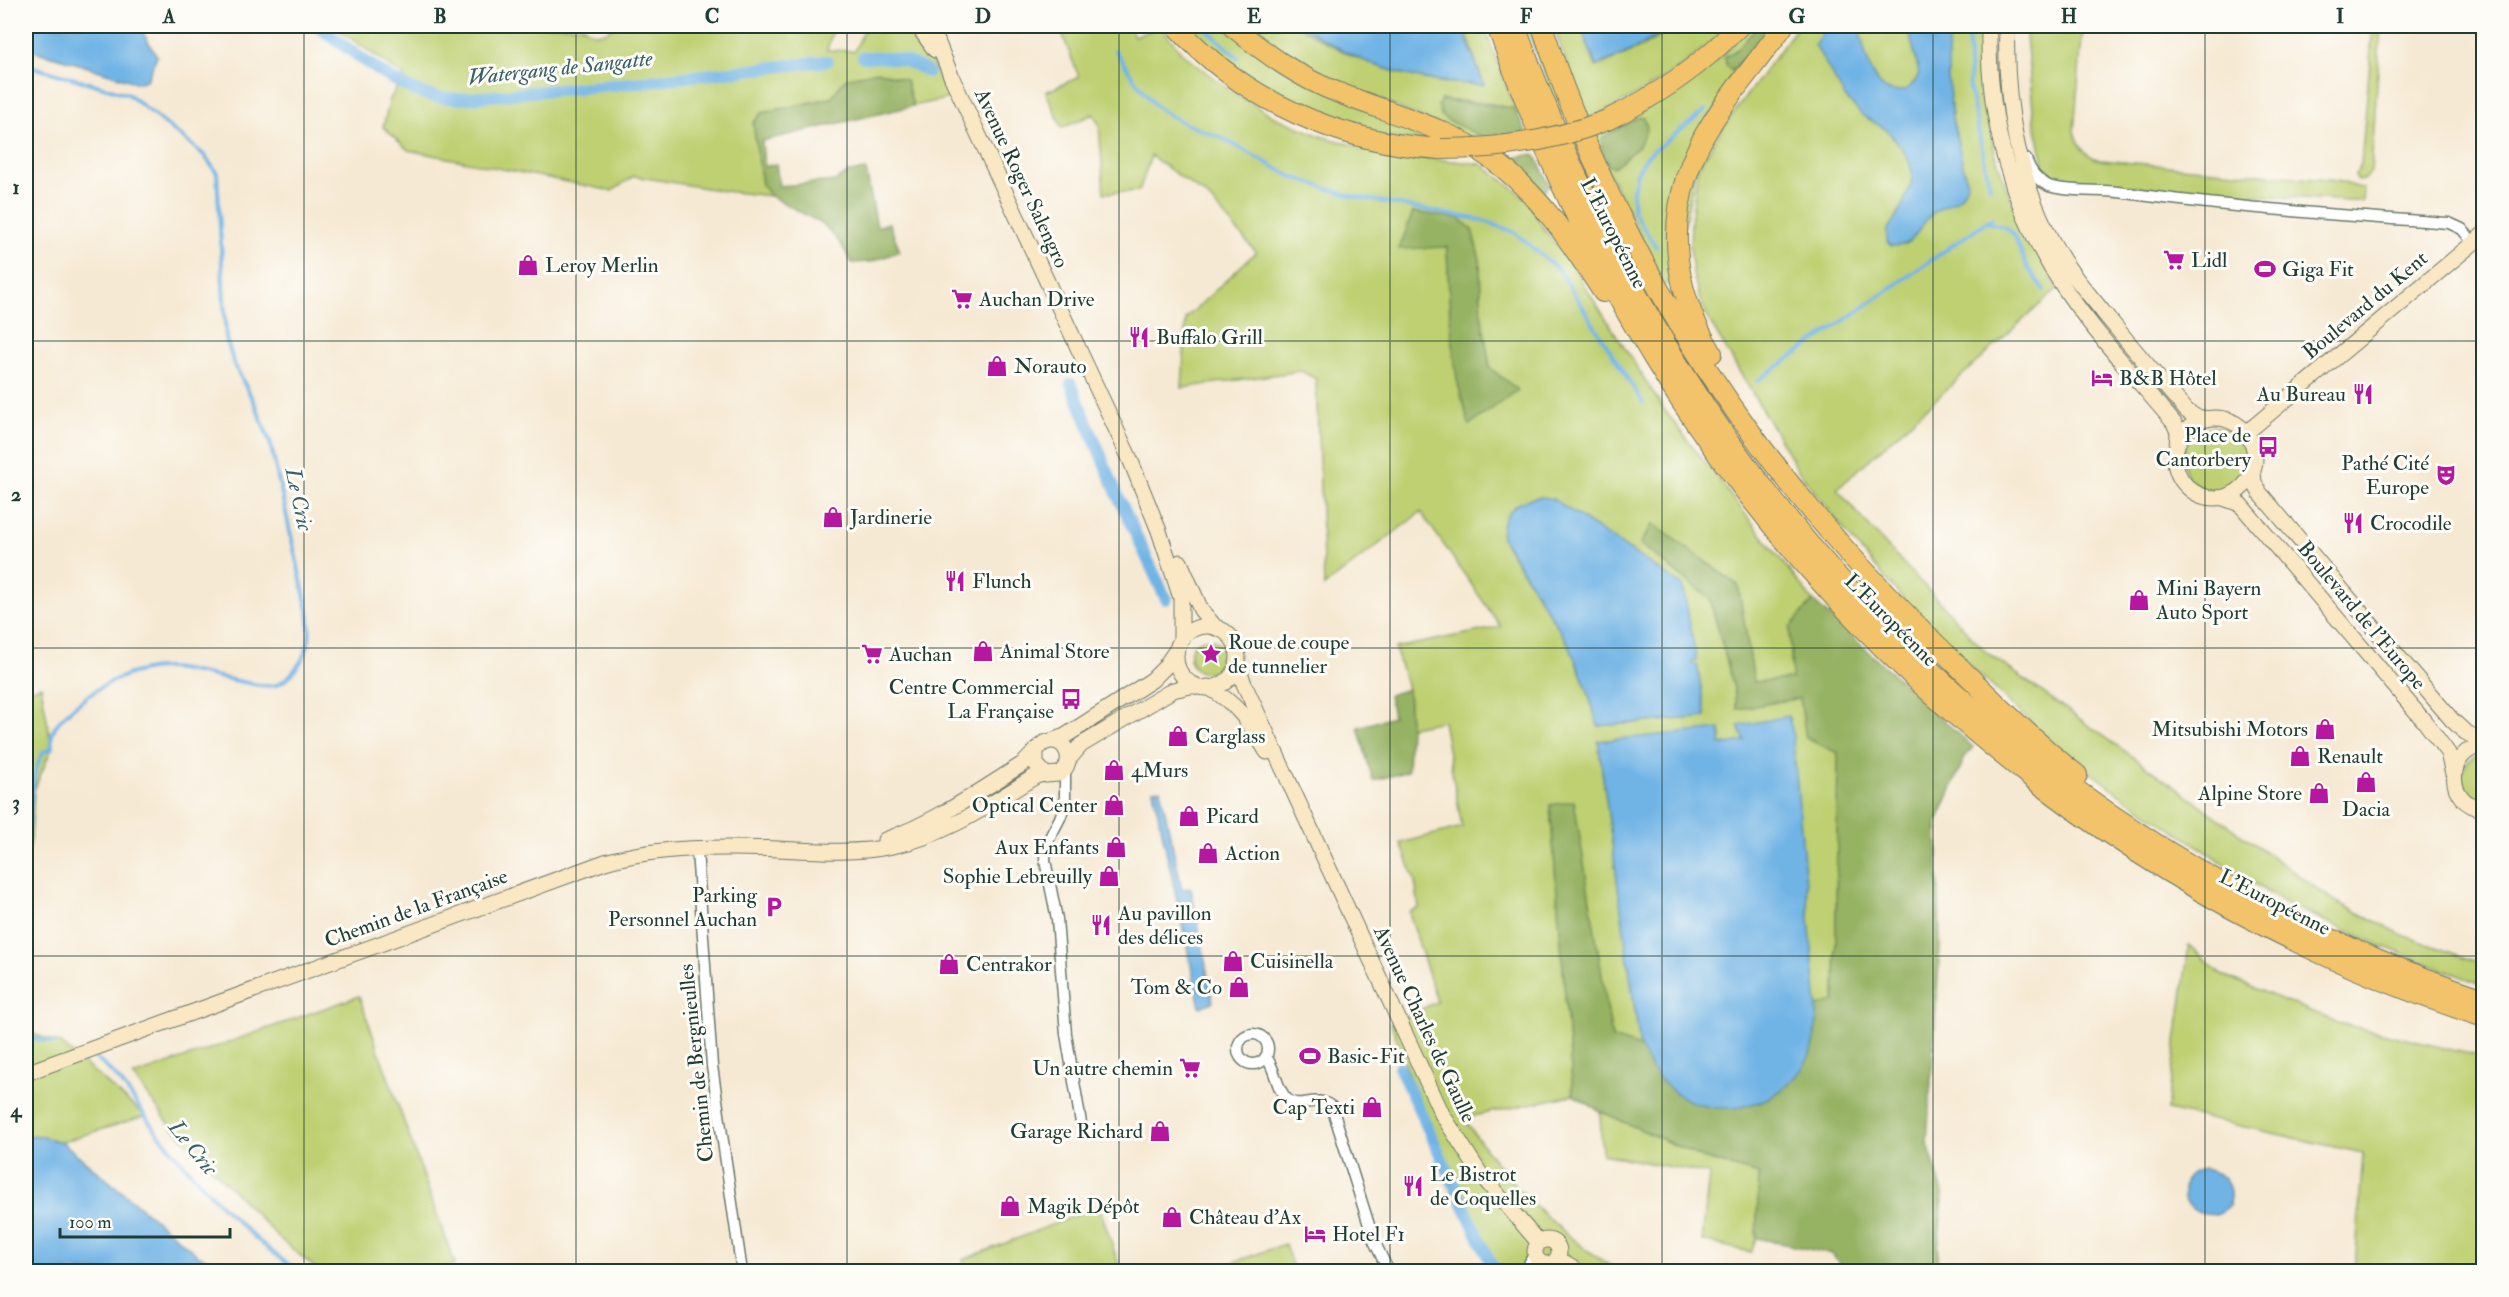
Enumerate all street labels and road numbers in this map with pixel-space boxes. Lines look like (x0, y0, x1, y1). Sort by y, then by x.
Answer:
street label: Avenue Roger Salengro (968, 83, 1075, 272)
street label: L'Européenne (1574, 173, 1653, 294)
street label: Boulevard du Kent (2297, 245, 2434, 366)
street label: Boulevard de l'Europe (2291, 535, 2432, 696)
street label: L'Européenne (1838, 568, 1943, 673)
street label: Chemin de la Française (321, 863, 512, 954)
street label: L'Européenne (2215, 863, 2335, 942)
street label: Avenue Charles de Gaulle (1367, 921, 1482, 1127)
street label: Chemin de Bergnieulles (673, 963, 720, 1163)

